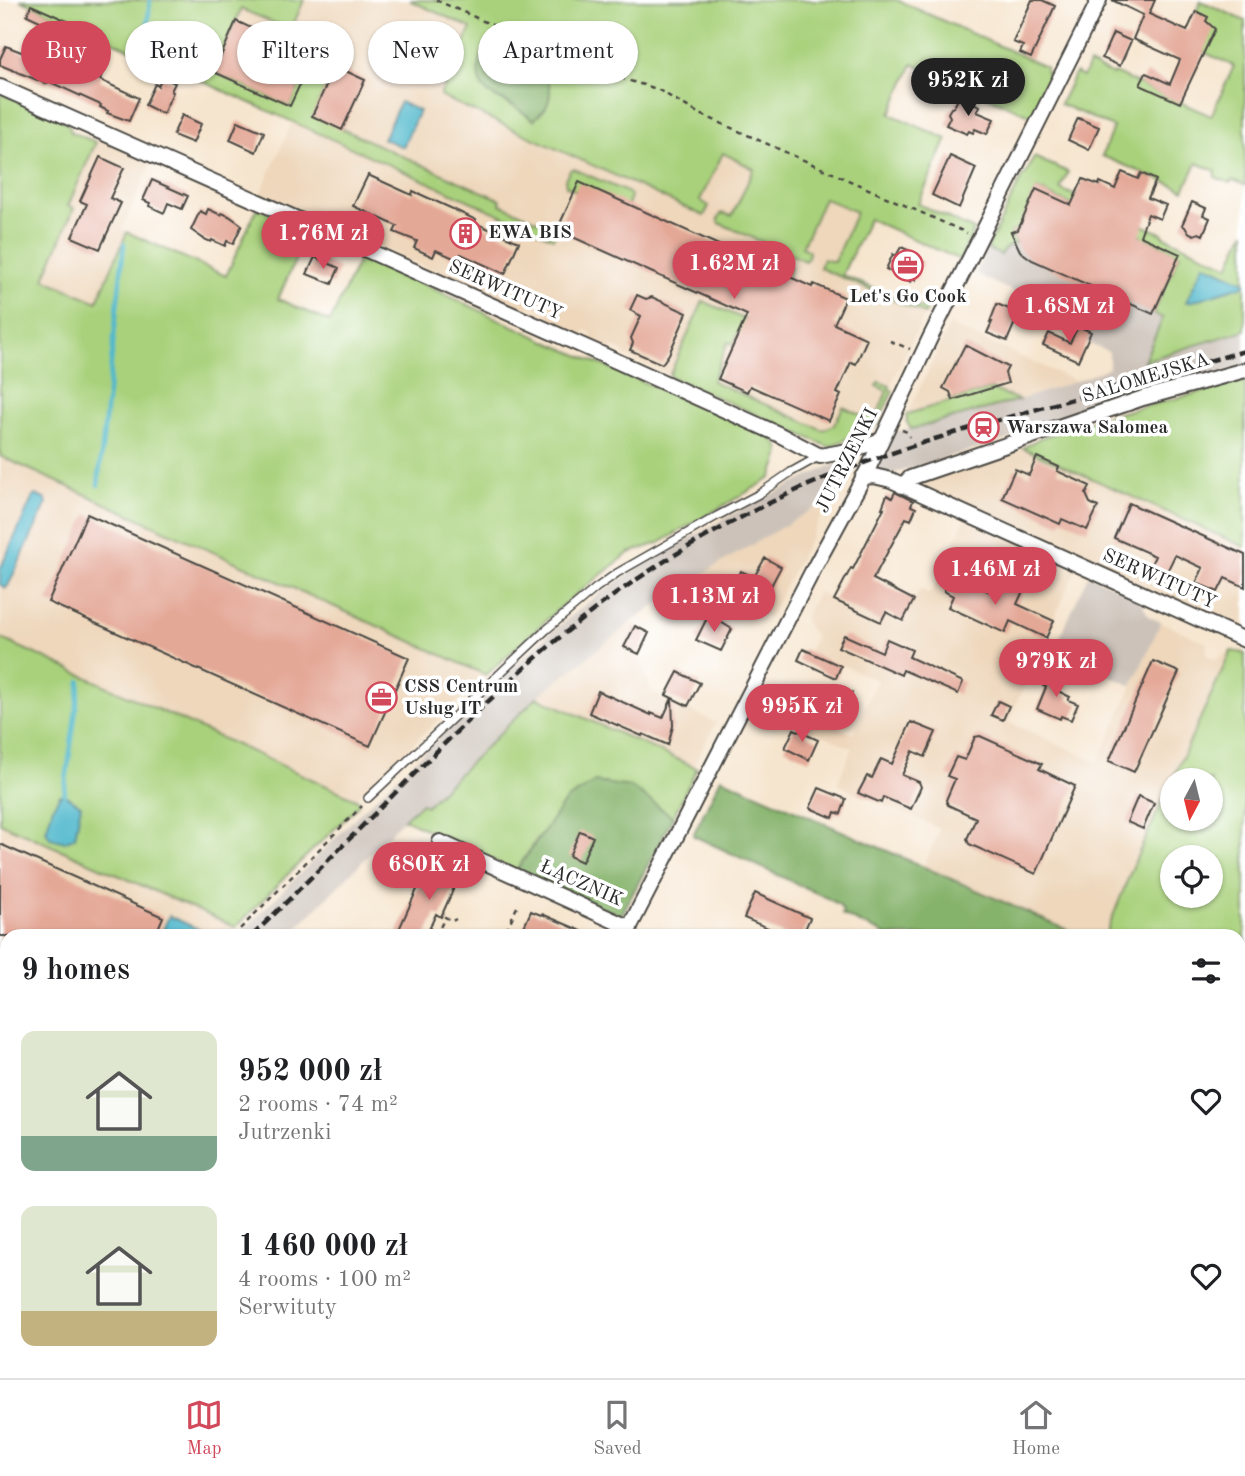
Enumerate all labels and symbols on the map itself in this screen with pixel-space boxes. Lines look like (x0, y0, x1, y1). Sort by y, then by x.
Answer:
pin: 952K zł (903, 58, 1033, 118)
pin: 1.76M zł (251, 212, 395, 271)
building icon: EWA BIS (448, 216, 482, 250)
place label: EWA BIS (488, 224, 572, 243)
pin: 1.62M zł (662, 242, 806, 301)
office icon: Let's Go Cook (891, 249, 925, 283)
street label: SERWITUTY (445, 257, 565, 325)
pin: 1.68M zł (997, 284, 1141, 344)
place label: Let's Go Cook (849, 288, 967, 307)
street label: SALOMEJSKA (1080, 351, 1212, 407)
street label: JUTRZENKI (814, 406, 882, 516)
station icon: Warszawa Salomea (966, 411, 1000, 445)
place label: Warszawa Salomea (1006, 419, 1169, 438)
street label: SERWITUTY (1099, 546, 1219, 614)
pin: 1.46M zł (923, 548, 1067, 607)
pin: 1.13M zł (642, 574, 786, 634)
pin: 979K zł (991, 640, 1121, 699)
place label: CSS Centrum Usług IT (404, 678, 518, 719)
office icon: CSS Centrum Usług IT (364, 681, 398, 715)
pin: 995K zł (737, 684, 867, 744)
north arrow (1160, 768, 1223, 831)
pin: 680K zł (364, 842, 494, 902)
street label: ŁĄCZNIK (537, 857, 625, 911)

